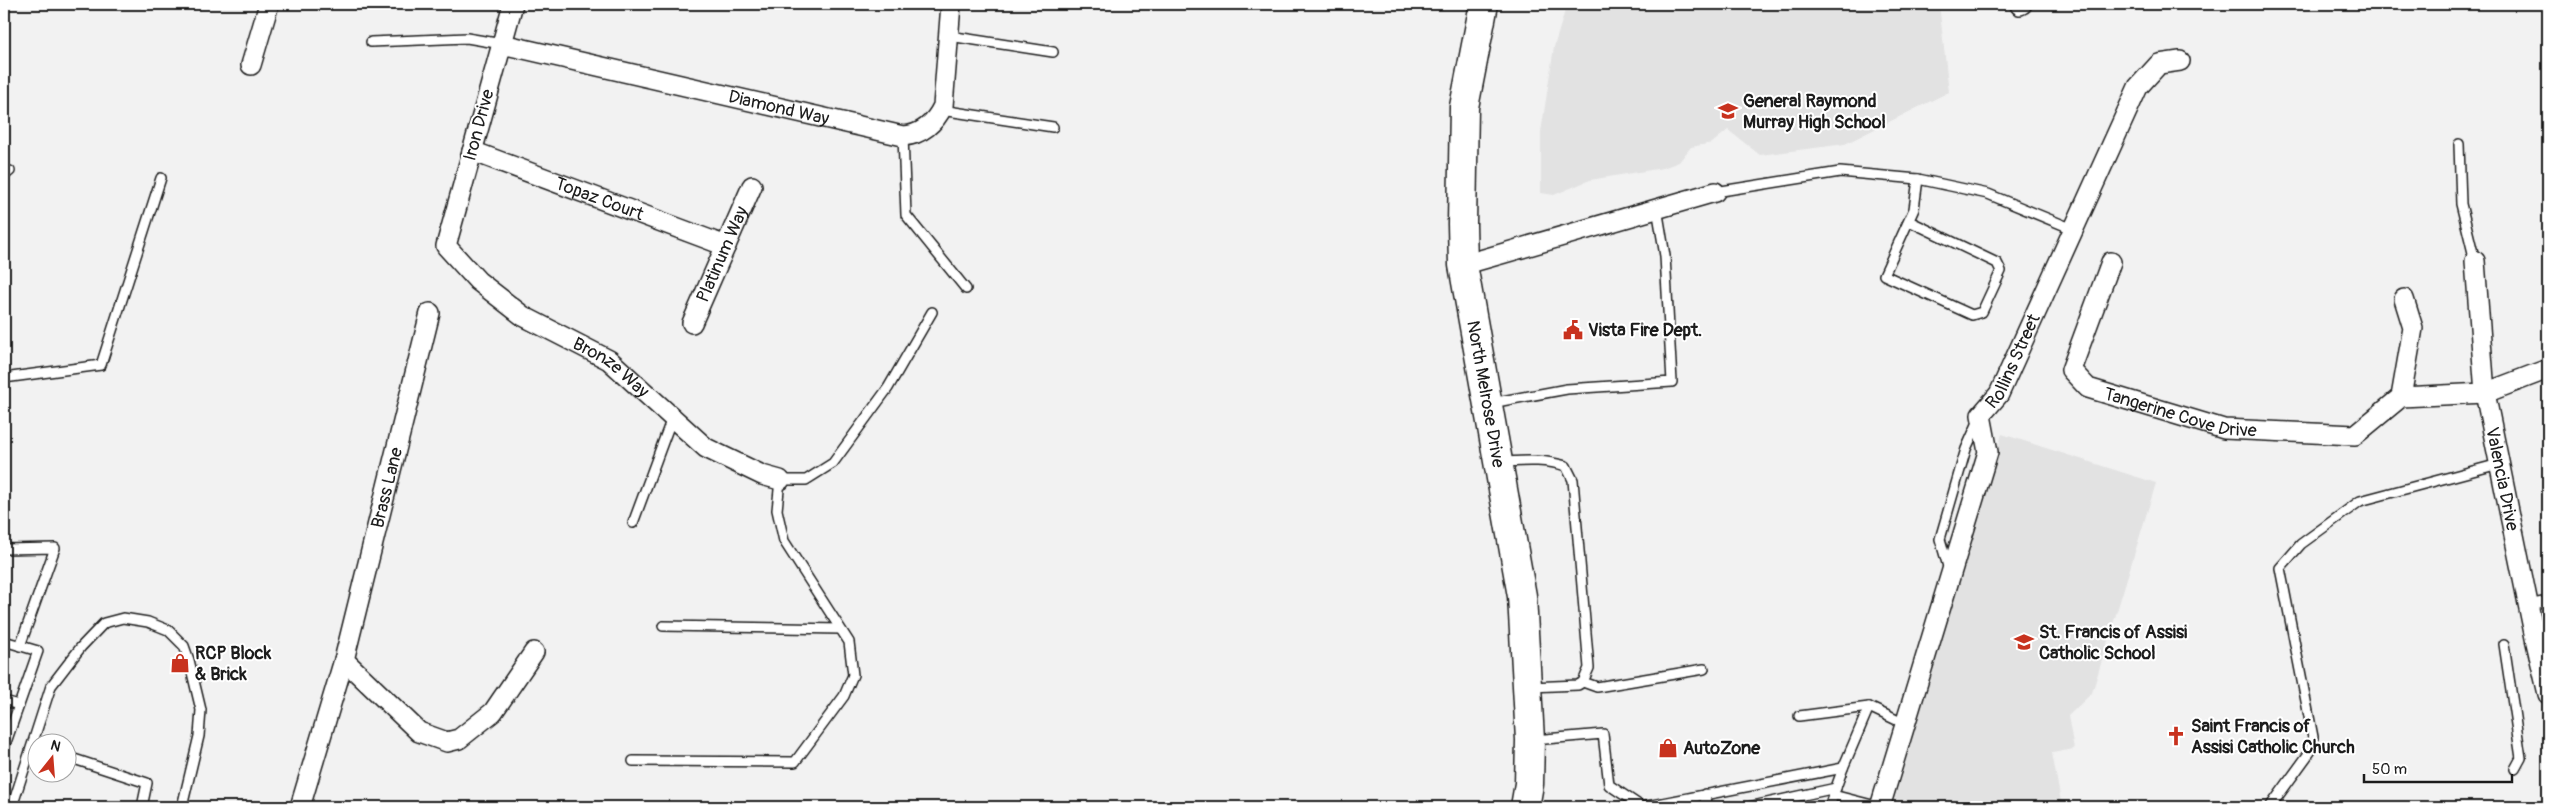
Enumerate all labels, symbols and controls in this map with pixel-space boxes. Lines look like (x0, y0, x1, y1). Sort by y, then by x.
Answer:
street label: Diamond Way (726, 85, 832, 130)
street label: Iron Drive (458, 87, 500, 163)
place label: General Raymond Murray High School (1743, 90, 1886, 134)
school or university icon: General Raymond Murray High School (1717, 100, 1739, 122)
street label: Topaz Court (552, 172, 648, 226)
street label: Platinum Way (691, 202, 753, 306)
street label: Rollins Street (1980, 310, 2046, 413)
street label: North Melrose Drive (1462, 319, 1510, 470)
public building icon: Vista Fire Dept. (1562, 319, 1584, 341)
place label: Vista Fire Dept. (1588, 319, 1702, 342)
street label: Bronze Way (569, 332, 654, 403)
street label: Tangerine Cove Drive (2101, 382, 2257, 442)
street label: Valencia Drive (2481, 425, 2524, 533)
street label: Brass Lane (366, 445, 408, 530)
place label: St. Francis of Assisi Catholic School (2039, 621, 2187, 665)
school or university icon: St. Francis of Assisi Catholic School (2013, 631, 2035, 653)
place label: RCP Block & Brick (195, 642, 272, 686)
shop icon: RCP Block & Brick (169, 652, 191, 674)
place label: Saint Francis of Assisi Catholic Church (2191, 715, 2355, 759)
church icon: Saint Francis of Assisi Catholic Church (2165, 725, 2187, 747)
north arrow (28, 734, 78, 784)
text: N (49, 737, 63, 756)
shop icon: AutoZone (1657, 737, 1679, 759)
place label: AutoZone (1683, 737, 1761, 760)
scale bar (2364, 751, 2512, 783)
text: 50 m (2372, 760, 2407, 779)

